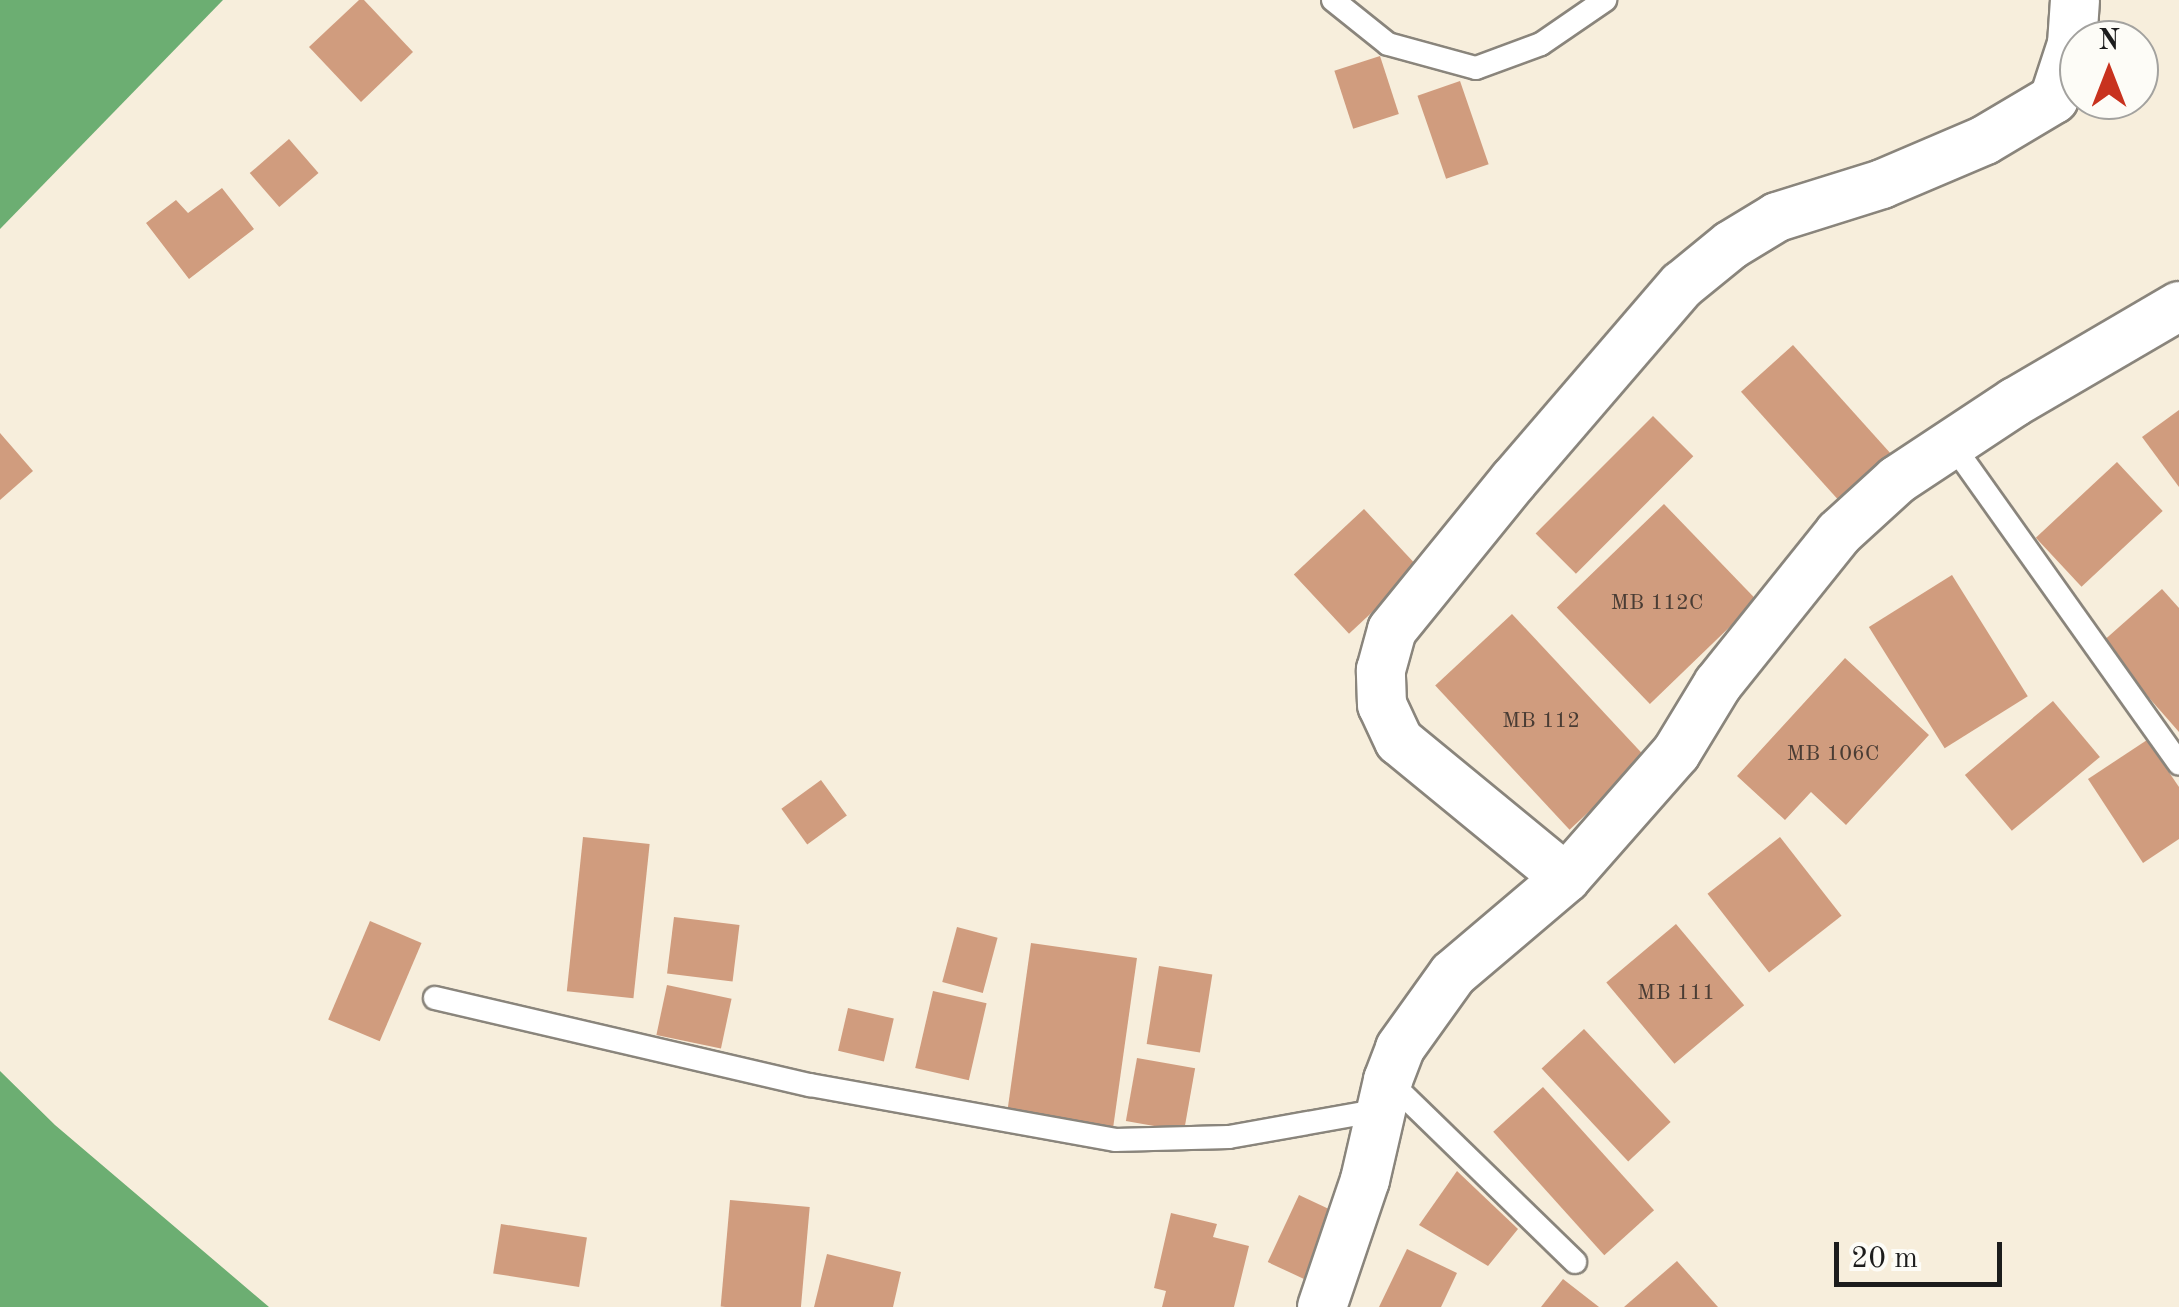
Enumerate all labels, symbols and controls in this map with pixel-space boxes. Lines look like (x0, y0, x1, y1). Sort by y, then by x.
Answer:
north arrow (2059, 20, 2159, 120)
text: N (2098, 28, 2120, 56)
house number: MB 112C (1611, 591, 1703, 617)
house number: MB 112 (1502, 709, 1580, 735)
house number: MB 106C (1787, 742, 1879, 768)
house number: MB 111 (1637, 981, 1715, 1007)
scale bar (1839, 1222, 2006, 1284)
text: 20 m (1851, 1244, 1918, 1274)

